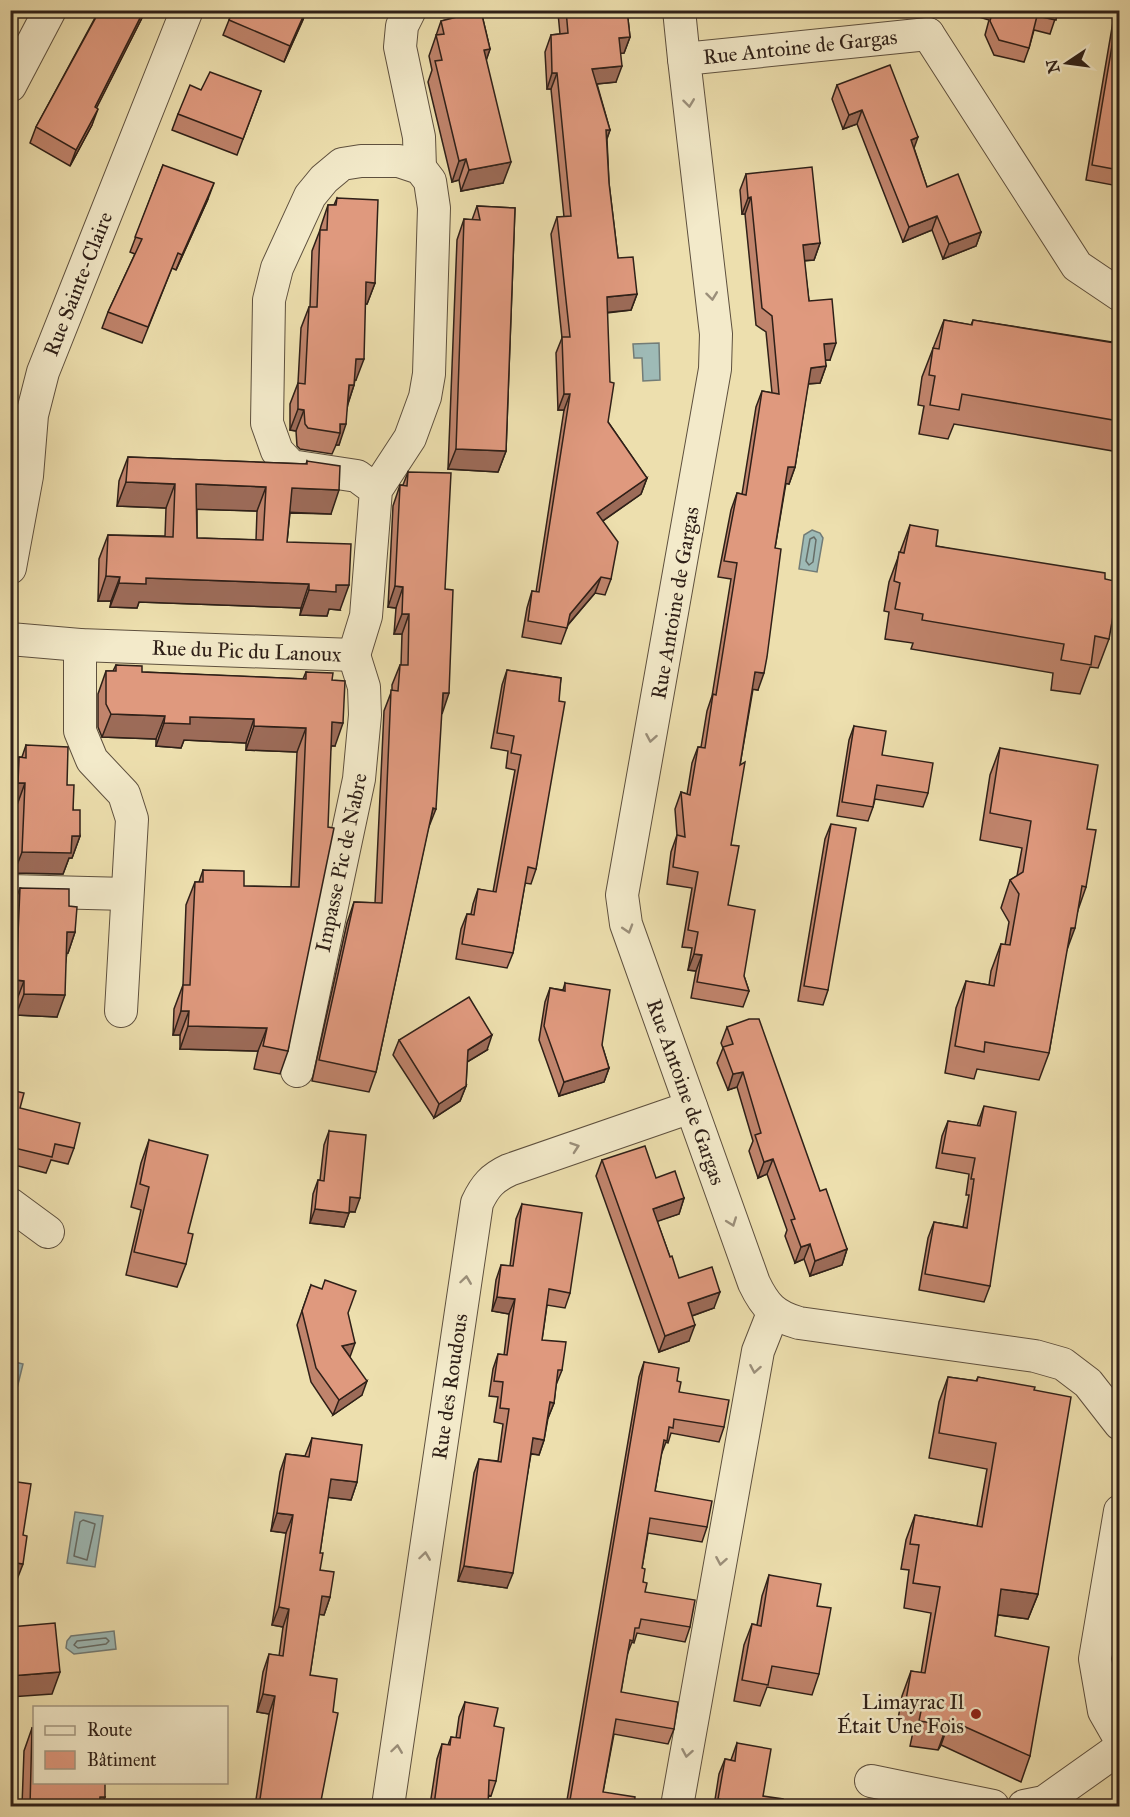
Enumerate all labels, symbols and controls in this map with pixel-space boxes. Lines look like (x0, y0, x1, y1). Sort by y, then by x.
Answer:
street label: Rue Antoine de Gargas (702, 24, 898, 70)
north arrow (1037, 33, 1097, 93)
text: N (1042, 57, 1064, 75)
one-way arrow (682, 98, 695, 107)
street label: Rue Sainte-Claire (38, 208, 119, 360)
one-way arrow (705, 292, 718, 301)
street label: Rue Antoine de Gargas (645, 505, 705, 701)
street label: Rue du Pic du Lanoux (151, 635, 343, 668)
one-way arrow (646, 733, 658, 742)
street label: Impasse Pic de Nabre (310, 772, 373, 955)
one-way arrow (621, 923, 633, 934)
street label: Rue Antoine de Gargas (641, 996, 731, 1188)
one-way arrow (569, 1142, 580, 1155)
one-way arrow (724, 1216, 737, 1226)
one-way arrow (460, 1275, 472, 1284)
street label: Rue des Roudous (426, 1312, 474, 1461)
one-way arrow (749, 1364, 762, 1374)
one-way arrow (419, 1551, 431, 1560)
one-way arrow (715, 1556, 728, 1566)
place label: Limayrac Il Était Une Fois (837, 1689, 964, 1739)
legend (33, 1706, 228, 1784)
marker: Limayrac Il Était Une Fois (969, 1707, 983, 1721)
text: Route (87, 1719, 132, 1741)
one-way arrow (390, 1744, 402, 1753)
one-way arrow (681, 1748, 694, 1758)
text: Bâtiment (87, 1749, 157, 1771)

